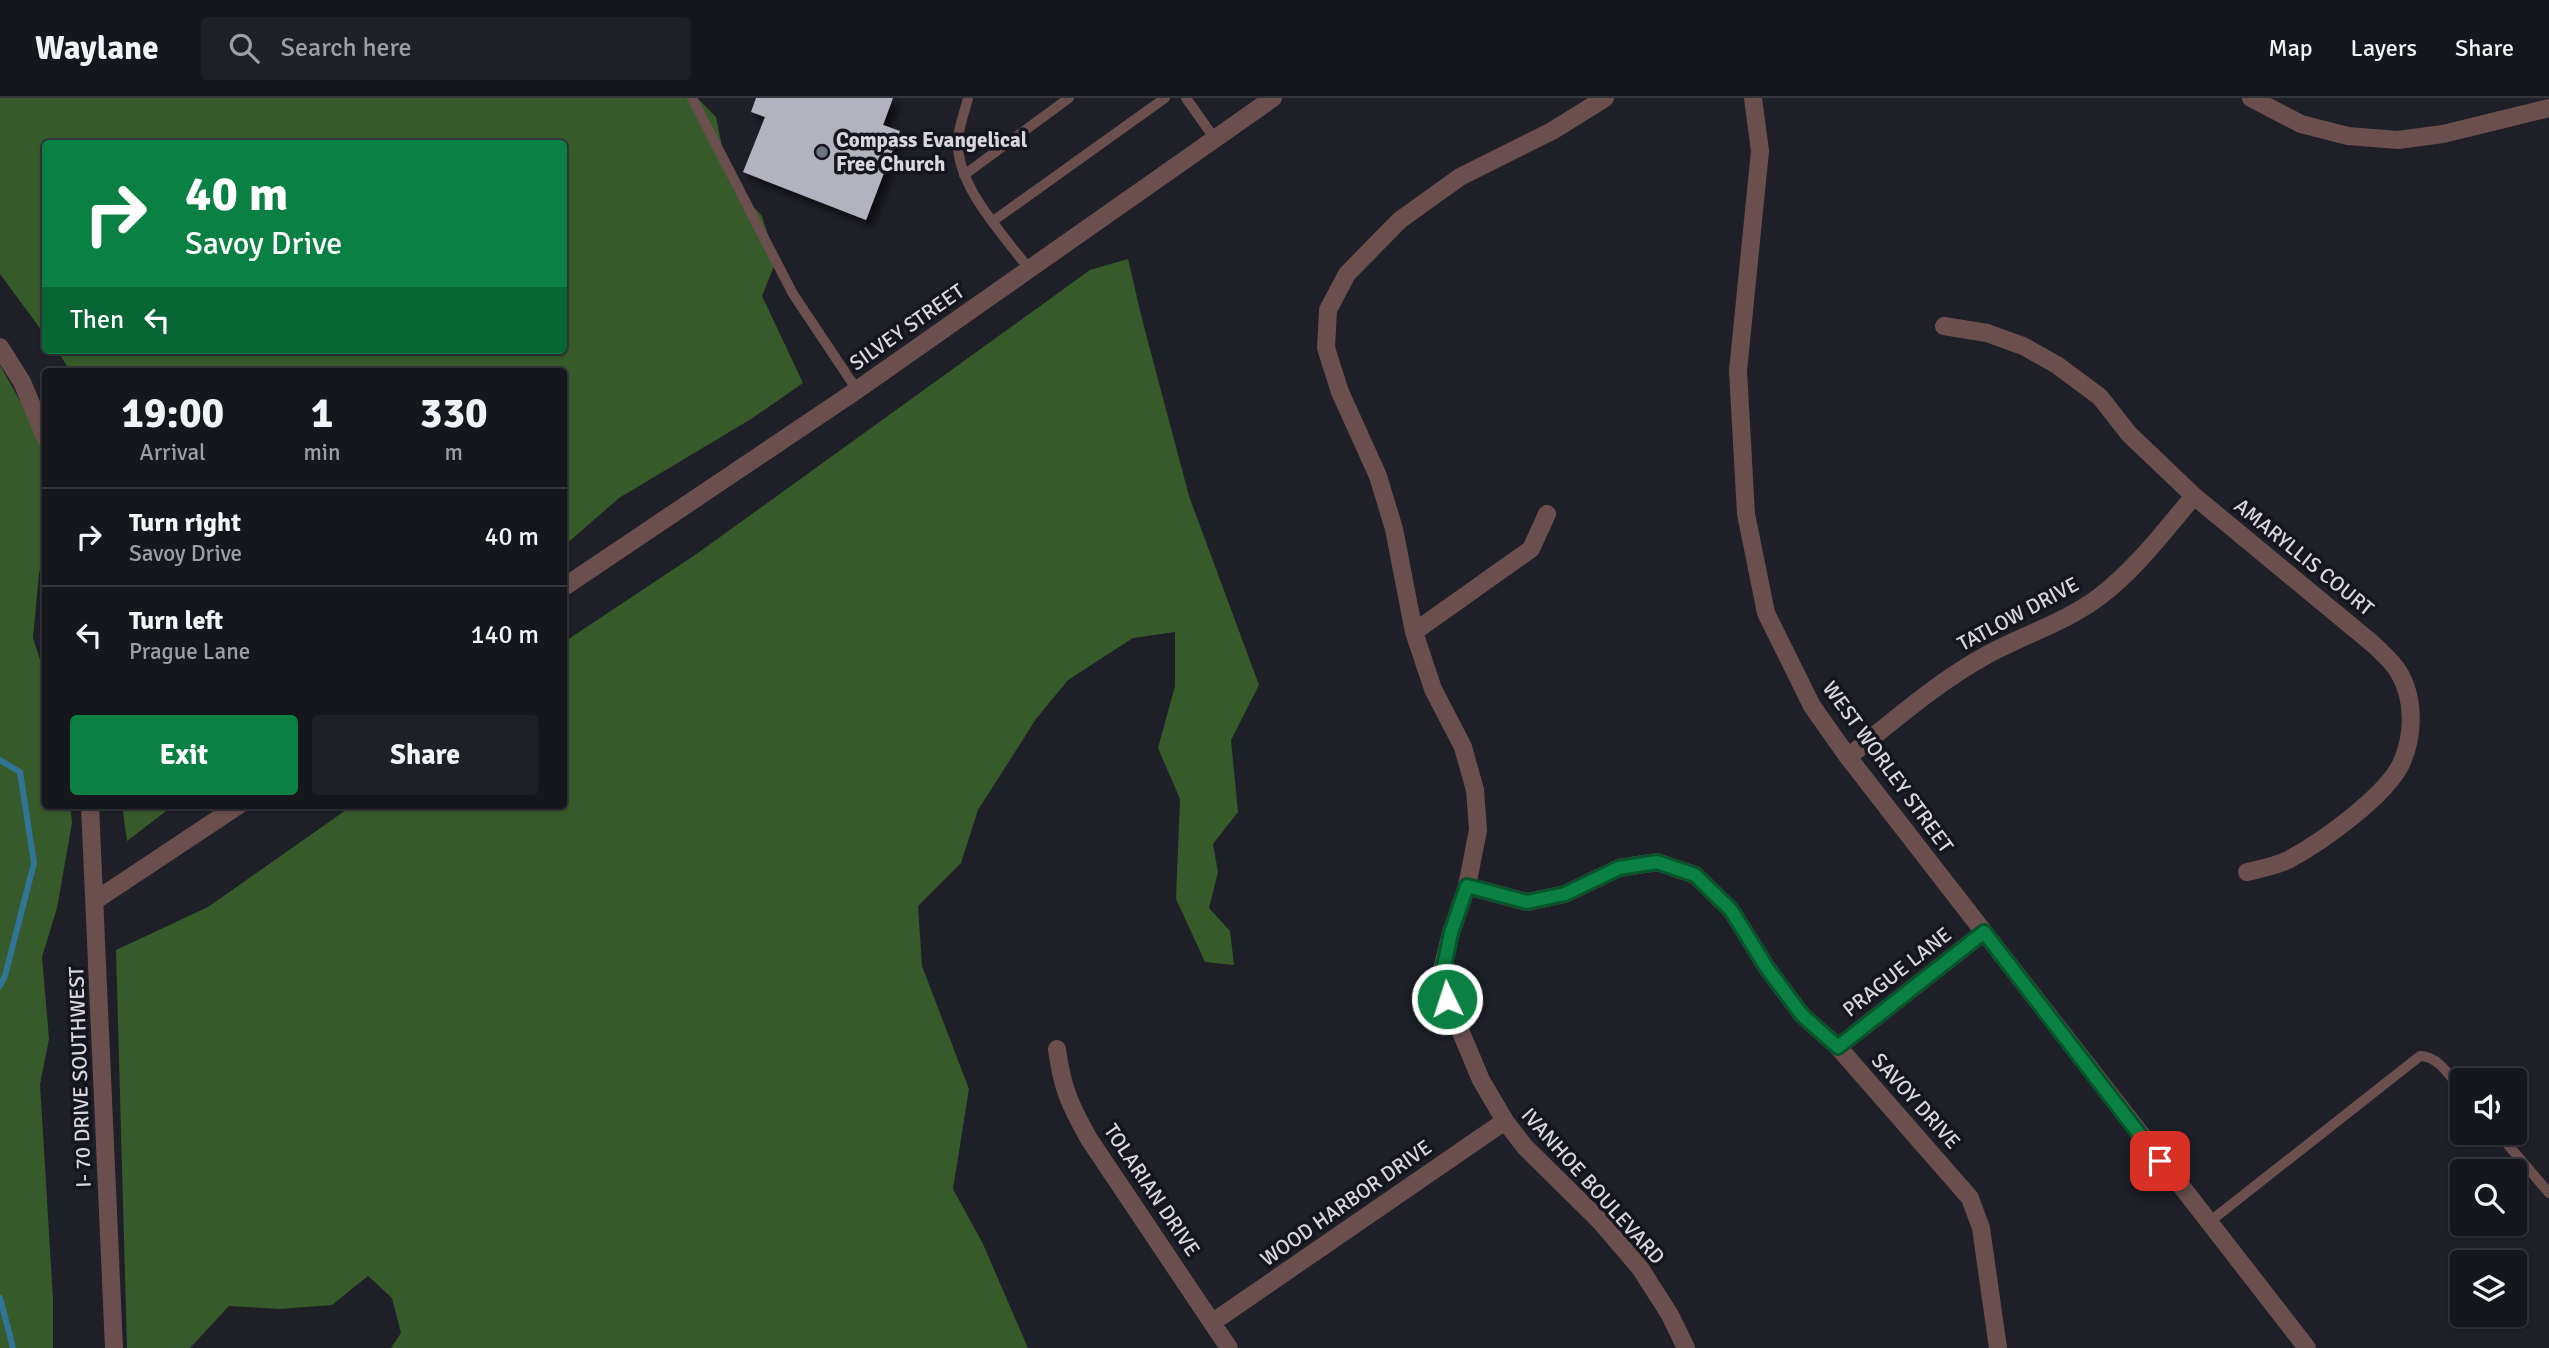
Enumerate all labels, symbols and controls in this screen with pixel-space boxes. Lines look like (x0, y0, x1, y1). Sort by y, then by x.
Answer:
search box (201, 17, 691, 80)
text: Waylane (35, 28, 159, 69)
icon: search (225, 29, 263, 67)
text: Search here (281, 32, 412, 64)
text: Map (2268, 33, 2313, 63)
text: Layers (2351, 33, 2417, 63)
text: Share (2455, 33, 2514, 63)
place label: Compass Evangelical Free Church (836, 127, 1028, 177)
marker: Compass Evangelical Free Church (814, 144, 830, 160)
text: 40 m (185, 164, 288, 224)
icon: right (70, 168, 161, 259)
text: Savoy Drive (185, 224, 342, 263)
street label: SILVEY STREET (845, 277, 970, 376)
icon: left (138, 301, 176, 339)
text: Then (70, 304, 124, 336)
text: 19:00 (121, 388, 224, 439)
text: 1 (311, 388, 333, 439)
text: 330 (420, 388, 488, 439)
text: Arrival (140, 438, 206, 467)
text: min (303, 438, 341, 467)
text: m (445, 438, 463, 467)
street label: AMARYLLIS COURT (2229, 493, 2380, 622)
text: Turn right (129, 507, 241, 539)
icon: right (70, 518, 108, 556)
text: 40 m (484, 521, 539, 553)
text: Savoy Drive (129, 539, 242, 568)
street label: TATLOW DRIVE (1953, 571, 2083, 657)
text: Turn left (129, 605, 223, 637)
icon: left (70, 616, 108, 654)
text: 140 m (470, 619, 539, 651)
text: Prague Lane (129, 637, 250, 666)
street label: WEST WORLEY STREET (1817, 676, 1959, 858)
button: Exit (70, 715, 298, 795)
button: Share (312, 715, 539, 795)
street label: PRAGUE LANE (1837, 921, 1957, 1023)
position arrow (1410, 962, 1484, 1036)
street label: I- 70 DRIVE SOUTHWEST (63, 965, 97, 1188)
street label: SAVOY DRIVE (1866, 1048, 1966, 1154)
map controls (2450, 1068, 2527, 1327)
button: sound (2450, 1068, 2527, 1145)
street label: IVANHOE BOULEVARD (1516, 1102, 1670, 1270)
street label: TOLARIAN DRIVE (1098, 1119, 1206, 1261)
pin (2130, 1131, 2190, 1191)
street label: WOOD HARBOR DRIVE (1255, 1134, 1437, 1272)
icon: arrive (2141, 1142, 2179, 1180)
button: search (2450, 1159, 2527, 1236)
button: layers (2450, 1250, 2527, 1327)

